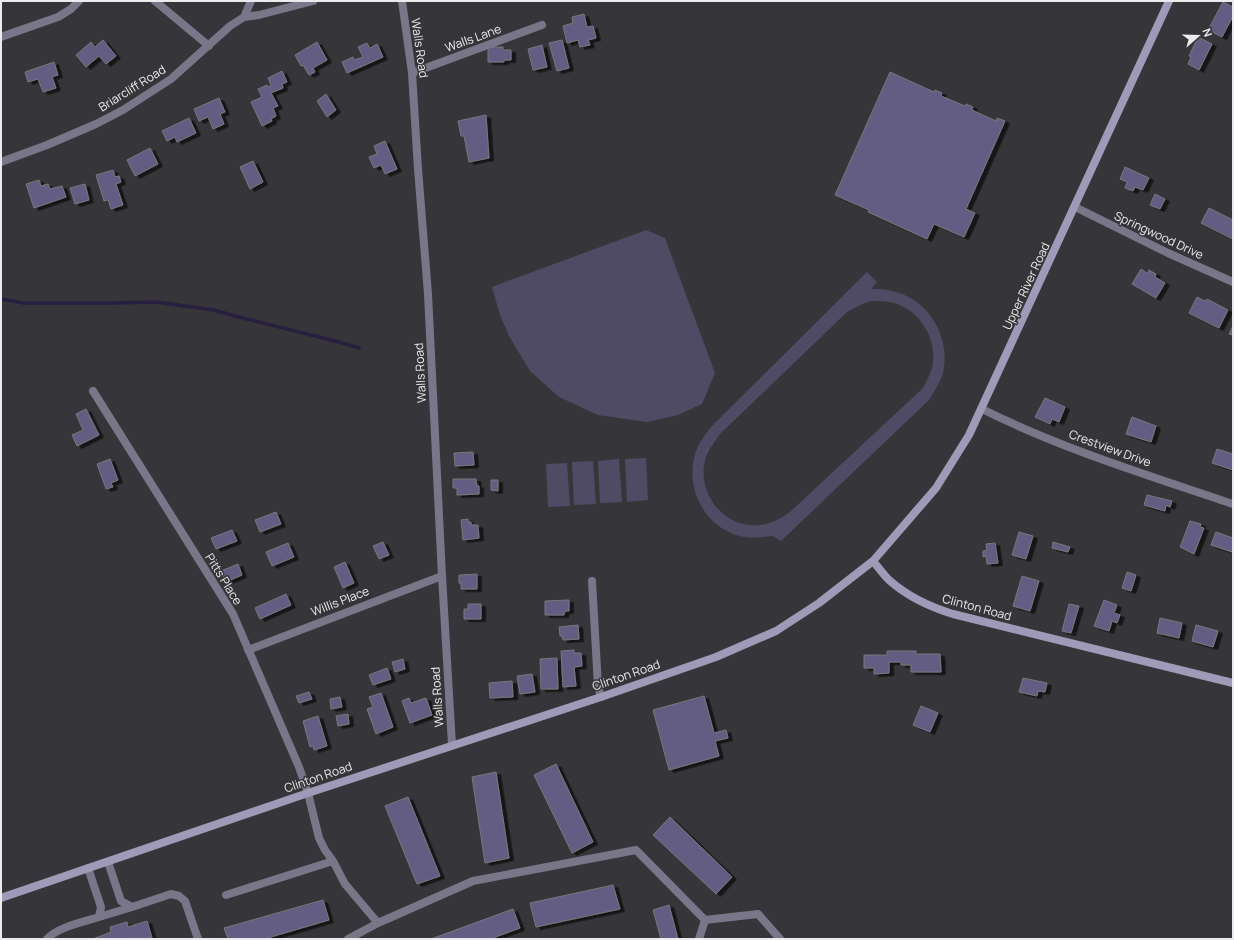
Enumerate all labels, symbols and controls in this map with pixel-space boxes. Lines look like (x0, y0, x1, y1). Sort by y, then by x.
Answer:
north arrow (1178, 16, 1218, 56)
street label: Walls Road (407, 17, 433, 79)
street label: Walls Lane (443, 20, 503, 56)
text: N (1199, 26, 1216, 39)
street label: Briarcliff Road (95, 61, 169, 115)
street label: Springwood Drive (1112, 207, 1206, 263)
street label: Upper River Road (998, 239, 1054, 333)
street label: Walls Road (410, 343, 430, 403)
street label: Crestview Drive (1067, 425, 1153, 471)
street label: Pitts Place (201, 550, 247, 608)
street label: Willis Place (308, 582, 372, 620)
street label: Clinton Road (941, 590, 1013, 624)
street label: Clinton Road (590, 655, 662, 695)
street label: Walls Road (426, 666, 448, 728)
street label: Clinton Road (282, 757, 354, 797)

